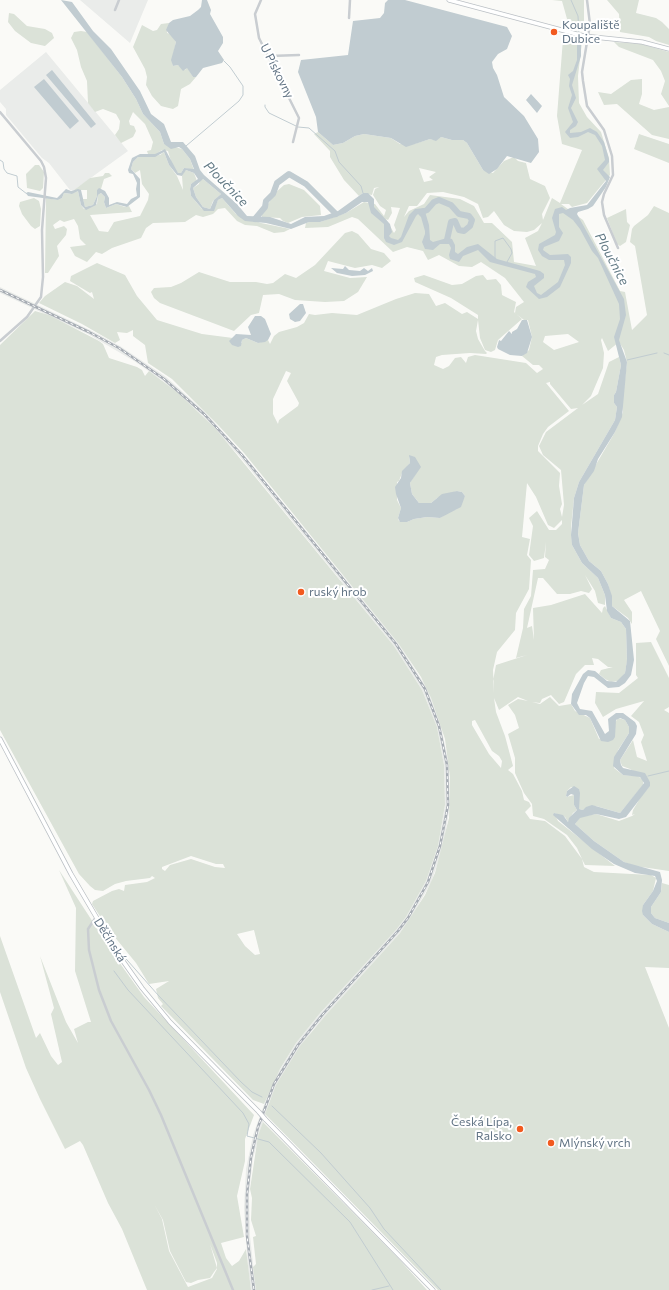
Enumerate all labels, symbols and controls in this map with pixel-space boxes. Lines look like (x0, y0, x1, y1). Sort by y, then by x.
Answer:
place label: Koupaliště Dubice (562, 18, 620, 46)
marker: Koupaliště Dubice (549, 27, 559, 37)
street label: U Pískovny (257, 41, 297, 101)
water label: Ploučnice (201, 158, 251, 210)
water label: Ploučnice (592, 230, 632, 288)
place label: ruský hrob (309, 585, 367, 599)
marker: ruský hrob (296, 587, 306, 597)
street label: Děčínská (91, 915, 129, 965)
place label: Česká Lípa, Ralsko (451, 1115, 512, 1143)
marker: Česká Lípa, Ralsko (515, 1124, 525, 1134)
place label: Mlýnský vrch (559, 1136, 631, 1150)
marker: Mlýnský vrch (546, 1138, 556, 1148)

